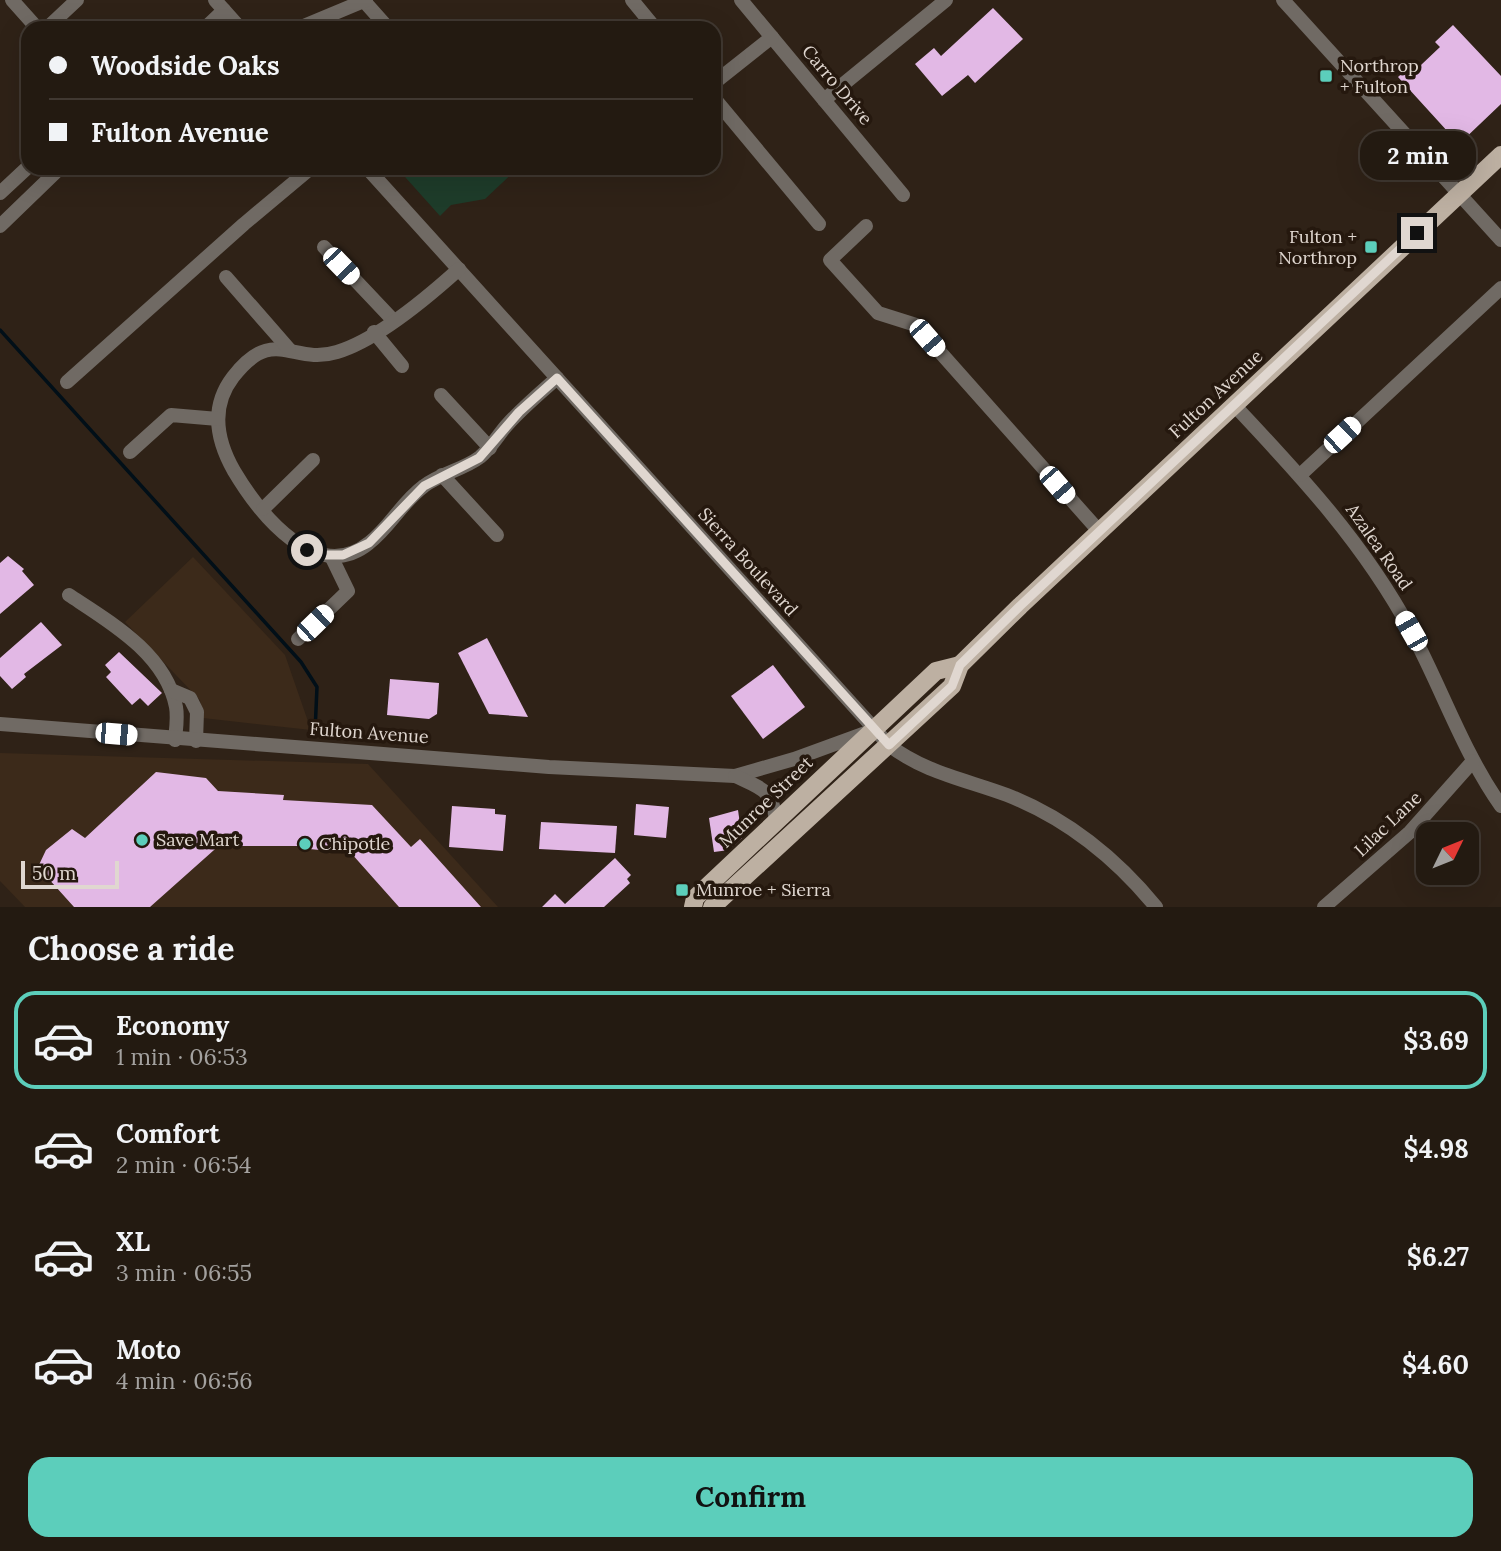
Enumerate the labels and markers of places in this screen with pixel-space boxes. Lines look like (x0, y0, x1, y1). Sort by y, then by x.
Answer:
place label: Northrop + Fulton (1340, 54, 1419, 98)
marker: Northrop + Fulton (1318, 68, 1334, 84)
place label: Fulton + Northrop (1278, 225, 1357, 269)
marker: Fulton + Northrop (1363, 239, 1379, 255)
place label: Save Mart (156, 828, 239, 851)
marker: Save Mart (134, 832, 150, 848)
place label: Chipotle (319, 832, 391, 855)
marker: Chipotle (297, 836, 313, 852)
place label: Munroe + Sierra (696, 878, 831, 901)
marker: Munroe + Sierra (674, 882, 690, 898)

